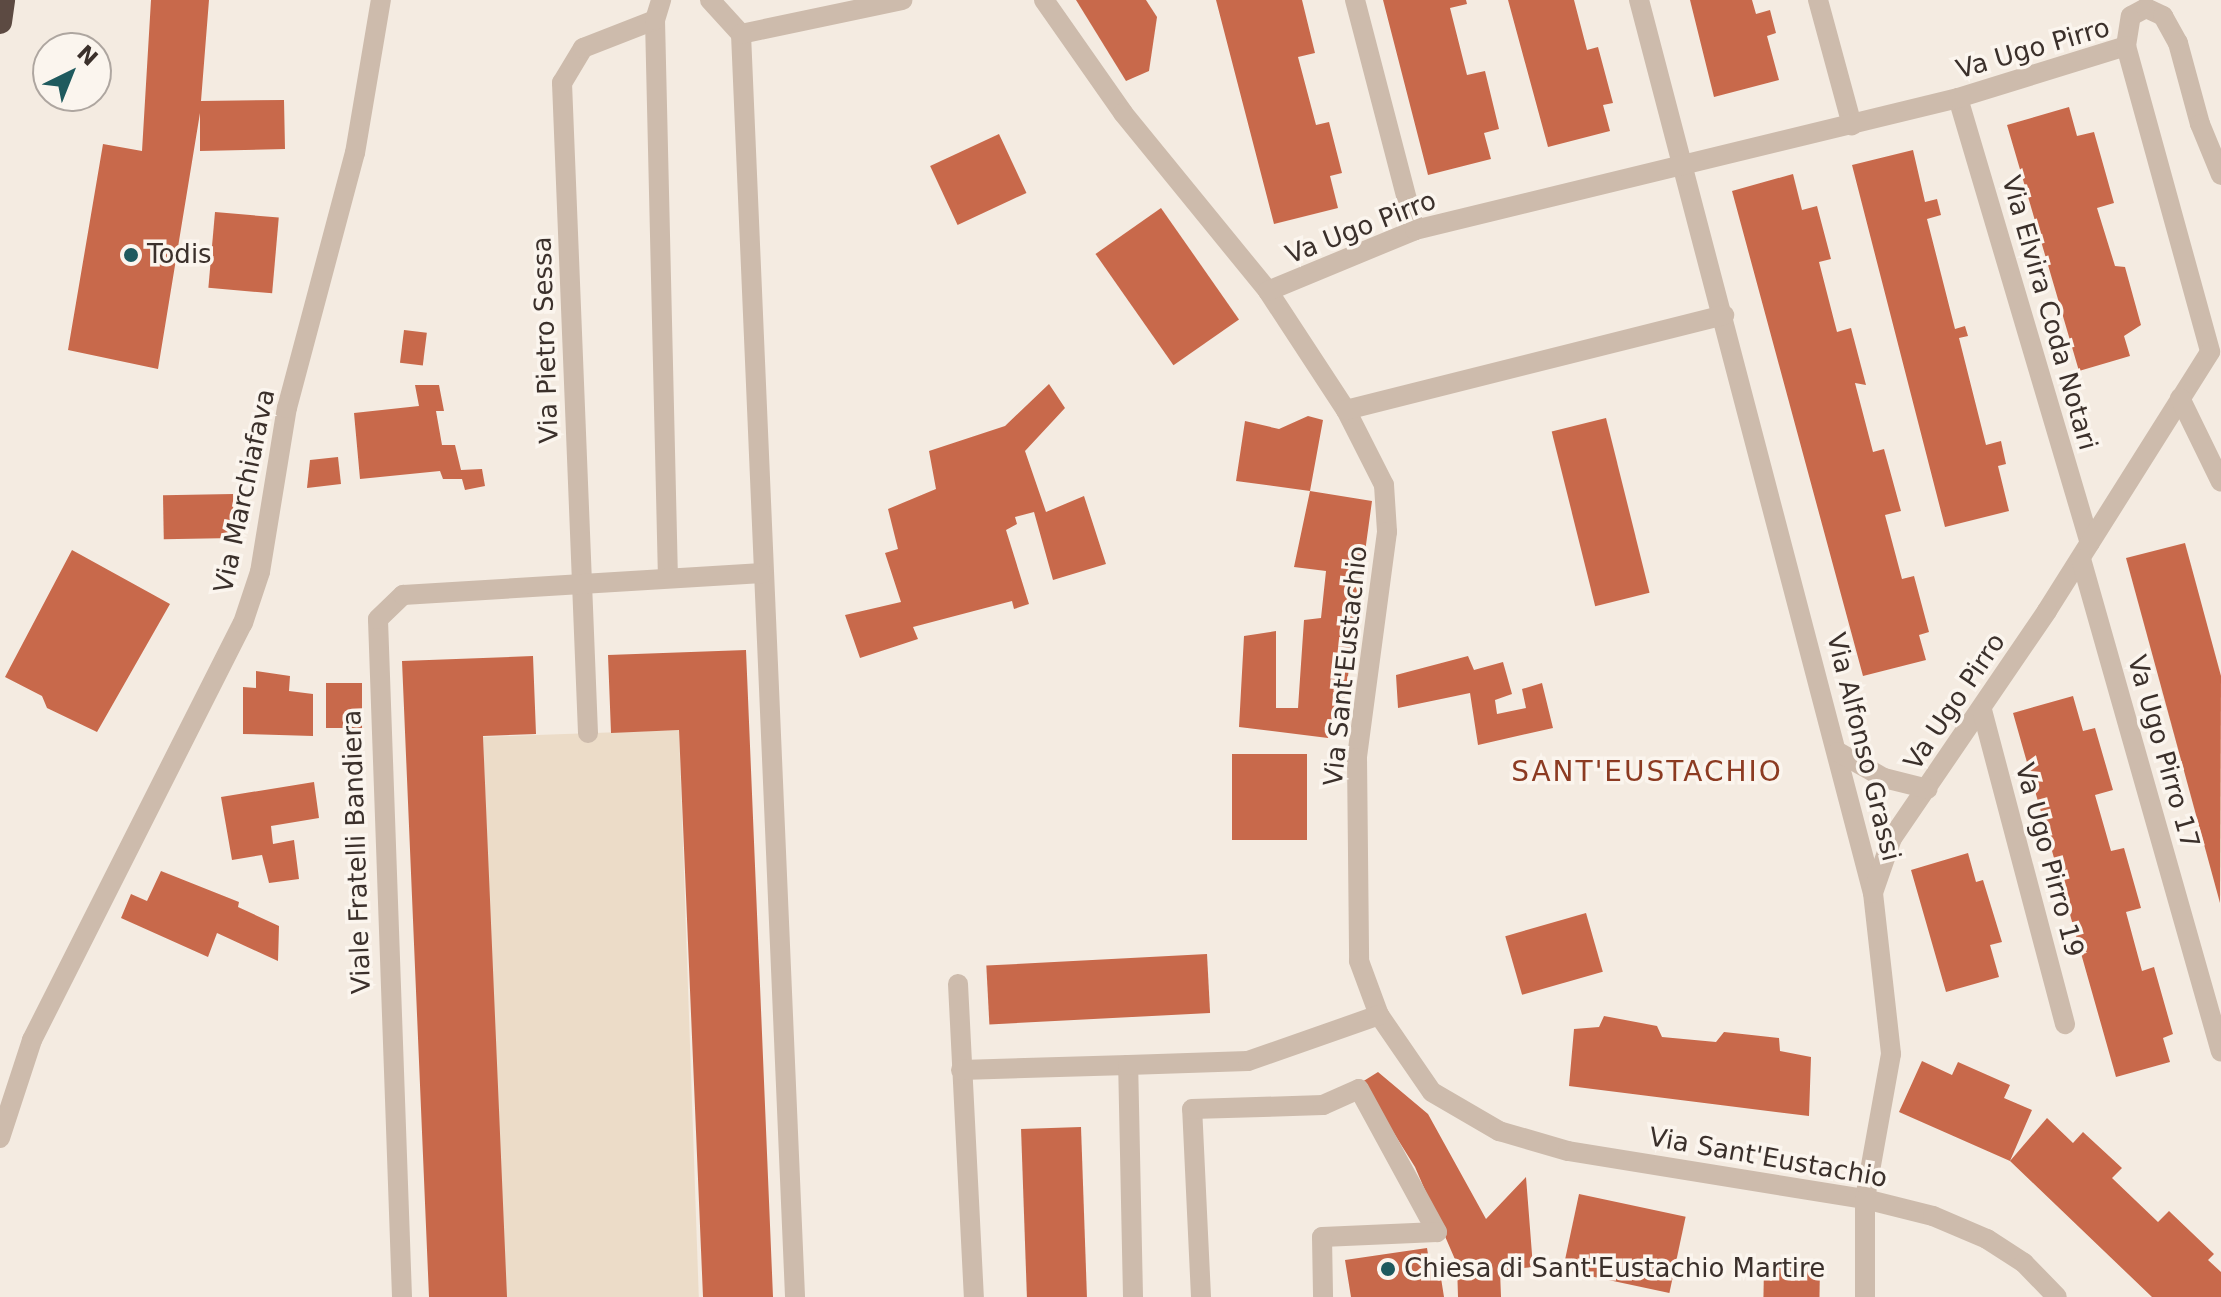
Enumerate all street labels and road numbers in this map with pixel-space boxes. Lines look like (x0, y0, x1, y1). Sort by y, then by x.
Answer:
street label: Va Ugo Pirro (1953, 12, 2113, 86)
street label: Via Elvira Coda Notari (1995, 172, 2103, 454)
street label: Va Ugo Pirro (1282, 185, 1440, 271)
street label: Via Pietro Sessa (527, 236, 565, 444)
street label: Via Marchiafava (208, 386, 282, 596)
street label: Via Sant'Eustachio (1318, 544, 1374, 788)
street label: Va Ugo Pirro (1898, 628, 2012, 776)
street label: Via Alfonso Grassi (1820, 630, 1906, 864)
street label: Va Ugo Pirro 17 (2120, 652, 2206, 852)
street label: Viale Fratelli Bandiera (336, 709, 378, 995)
street label: Va Ugo Pirro 19 (2008, 760, 2090, 960)
street label: Via Sant'Eustachio (1646, 1122, 1890, 1194)

